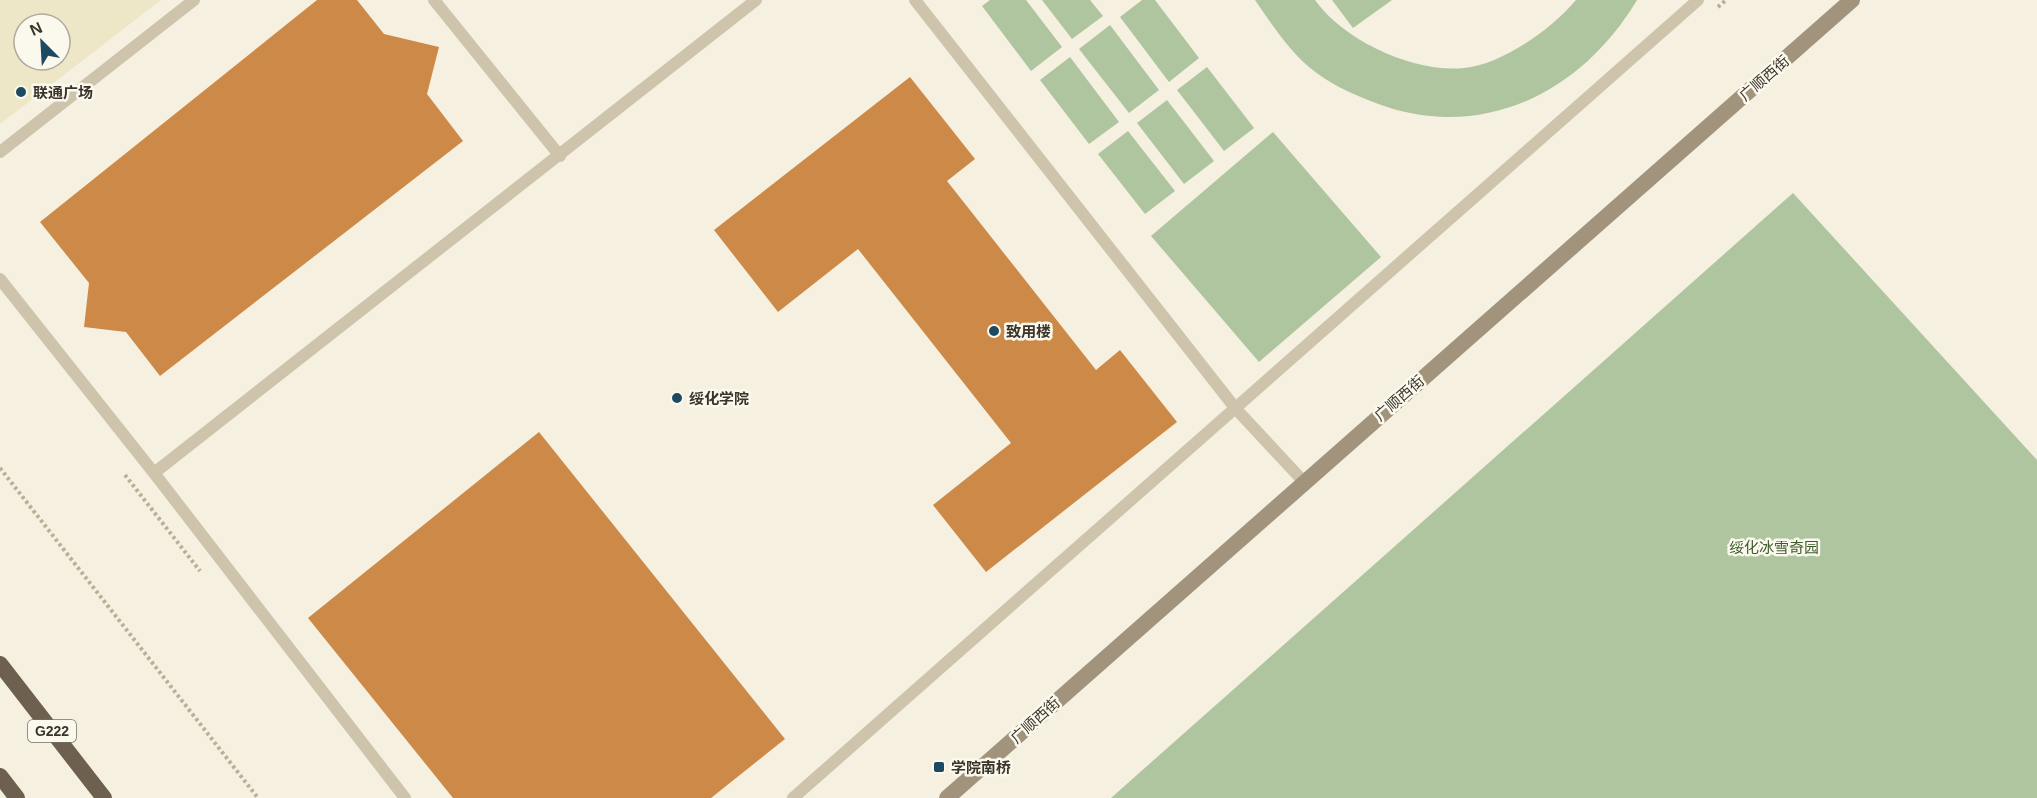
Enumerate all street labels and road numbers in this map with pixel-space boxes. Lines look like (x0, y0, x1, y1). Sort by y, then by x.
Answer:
street label: 广顺西街 (1736, 52, 1792, 104)
street label: 广顺西街 (1371, 372, 1427, 424)
street label: 广顺西街 (1007, 694, 1063, 746)
road number: G222 (28, 720, 76, 742)

